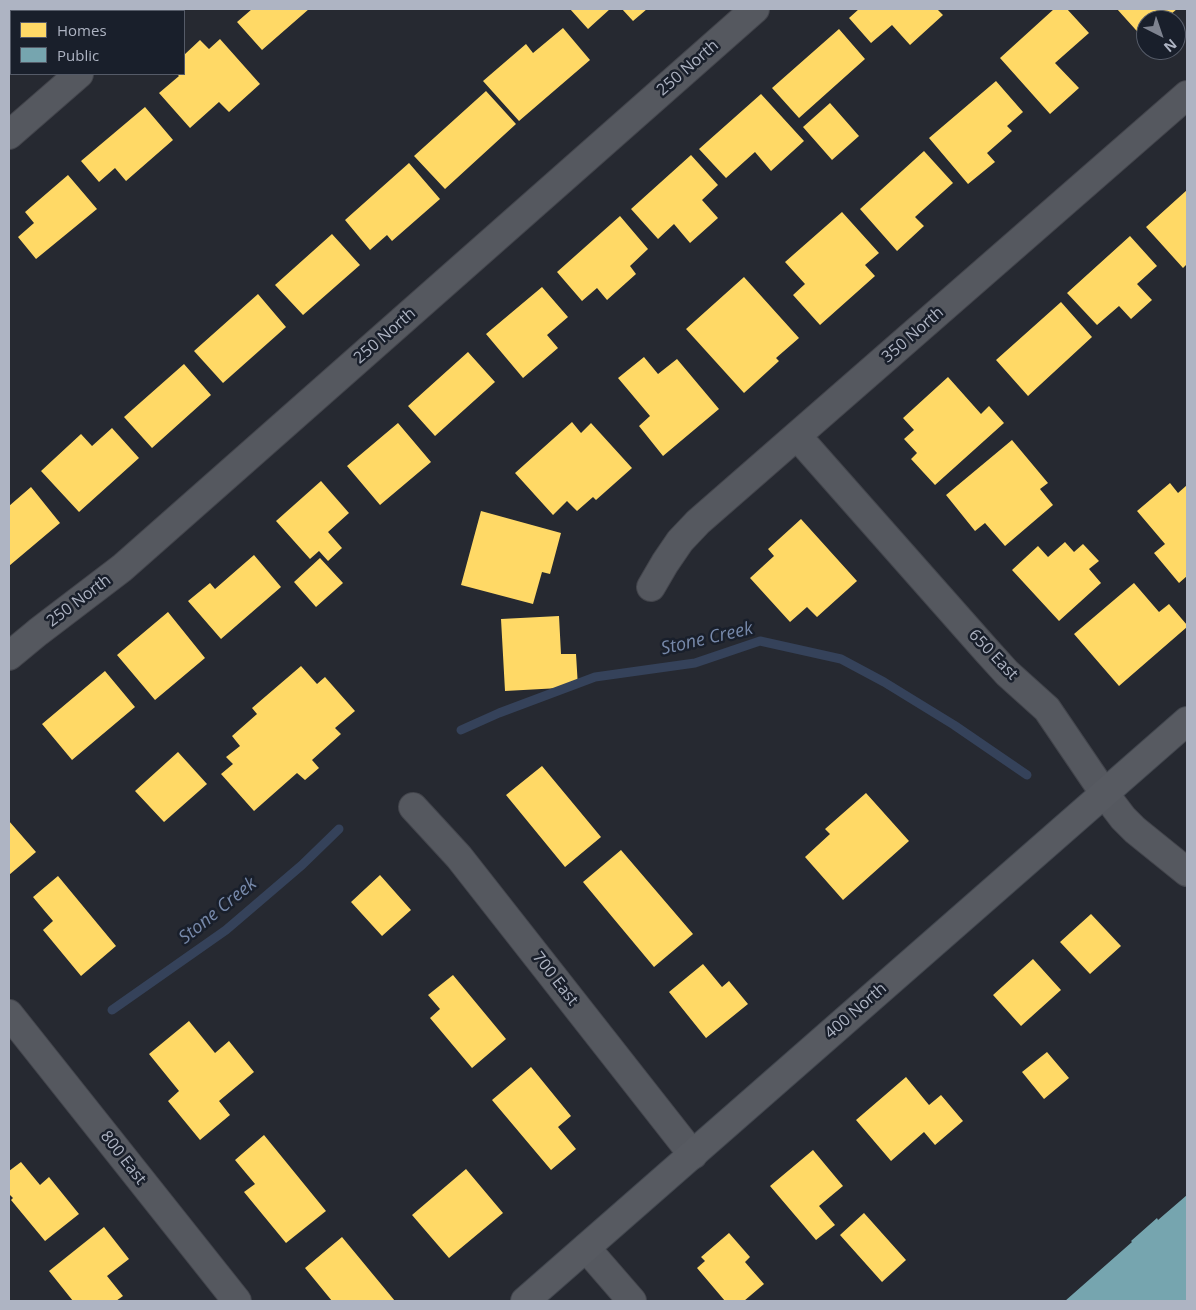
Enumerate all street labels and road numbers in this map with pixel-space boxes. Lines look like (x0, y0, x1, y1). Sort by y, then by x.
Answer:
street label: 250 North (653, 36, 723, 100)
street label: 350 North (878, 303, 948, 367)
street label: 250 North (350, 304, 420, 368)
street label: 250 North (43, 571, 115, 631)
street label: 650 East (964, 626, 1022, 684)
street label: 700 East (528, 948, 582, 1010)
street label: 400 North (821, 979, 891, 1043)
street label: 800 East (96, 1127, 150, 1189)

